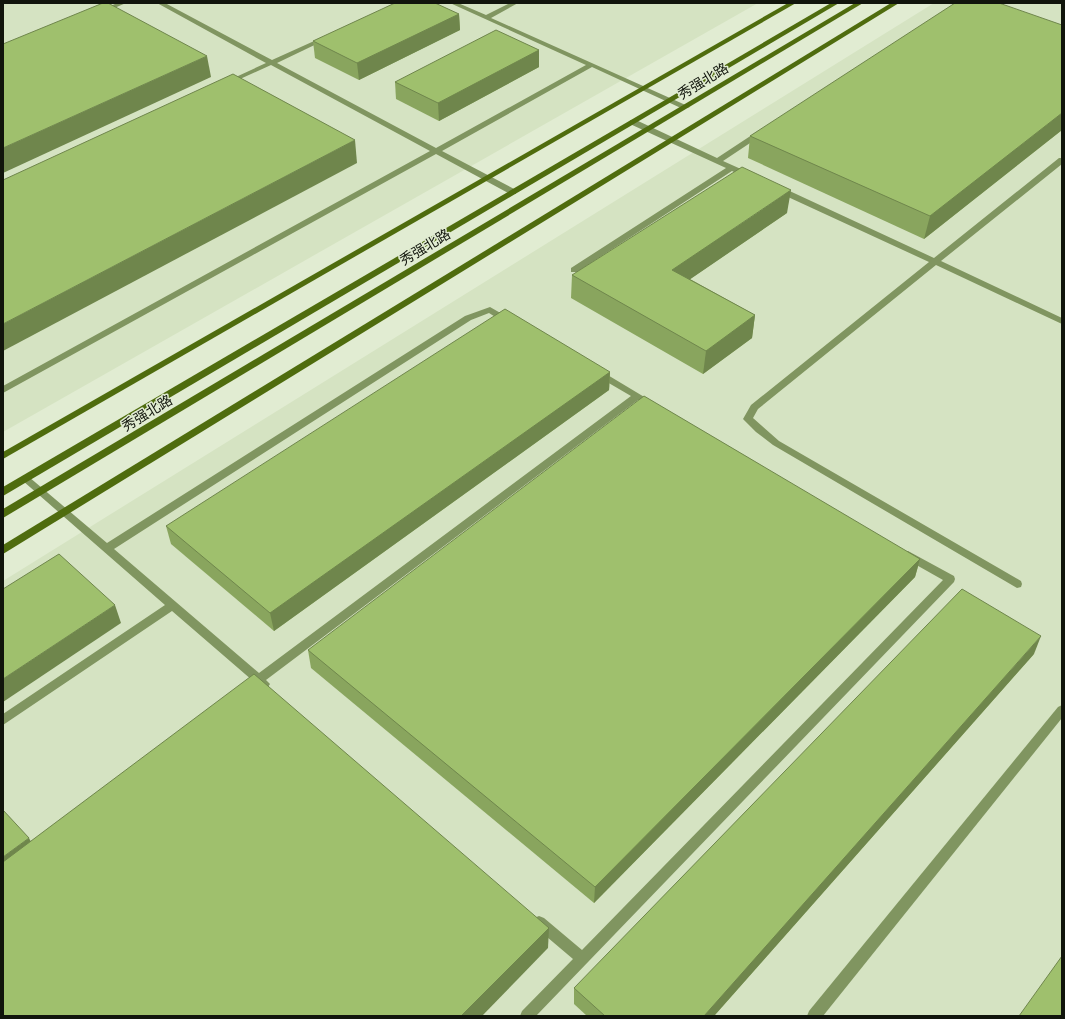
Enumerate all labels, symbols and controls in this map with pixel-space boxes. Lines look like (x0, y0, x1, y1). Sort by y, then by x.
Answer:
street label: 秀强北路 (674, 59, 731, 102)
street label: 秀强北路 (396, 225, 453, 268)
street label: 秀强北路 (118, 391, 175, 434)

